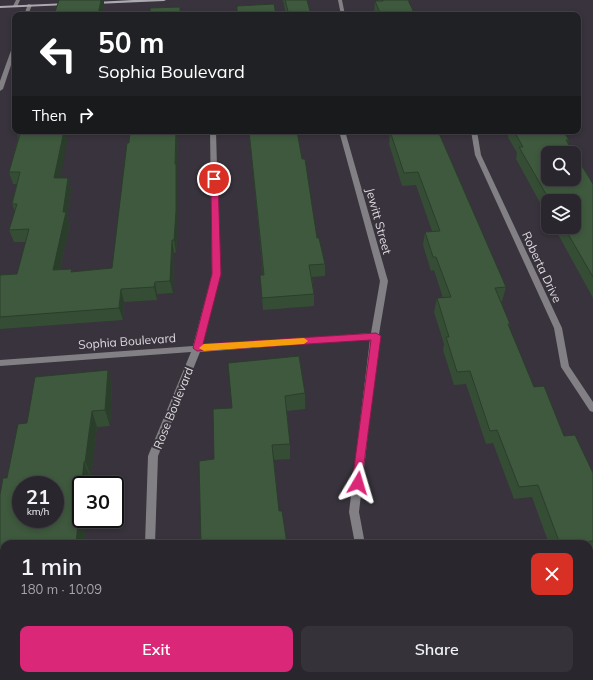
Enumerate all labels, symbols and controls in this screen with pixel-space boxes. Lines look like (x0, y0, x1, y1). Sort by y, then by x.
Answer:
text: 50 m (98, 25, 164, 60)
icon: left (32, 28, 84, 80)
text: Sophia Boulevard (98, 60, 245, 83)
icon: right (75, 104, 97, 126)
text: Then (32, 106, 67, 125)
map controls (541, 146, 581, 234)
button: search (541, 146, 581, 186)
pin (197, 162, 231, 196)
icon: arrive (203, 168, 225, 190)
street label: Jewitt Street (363, 186, 395, 256)
button: layers (541, 194, 581, 234)
street label: Roberta Drive (519, 229, 565, 305)
street label: Sophia Boulevard (78, 330, 176, 352)
street label: Rose Boulevard (150, 365, 196, 451)
position arrow (337, 462, 379, 504)
speed limit sign: 30 (72, 476, 124, 528)
text: 21 (26, 484, 50, 509)
text: km/h (27, 505, 49, 518)
text: 1 min (20, 551, 82, 581)
button: close (531, 553, 573, 595)
text: 180 m · 10:09 (20, 581, 102, 597)
button: Exit (20, 626, 293, 672)
button: Share (301, 626, 573, 672)

